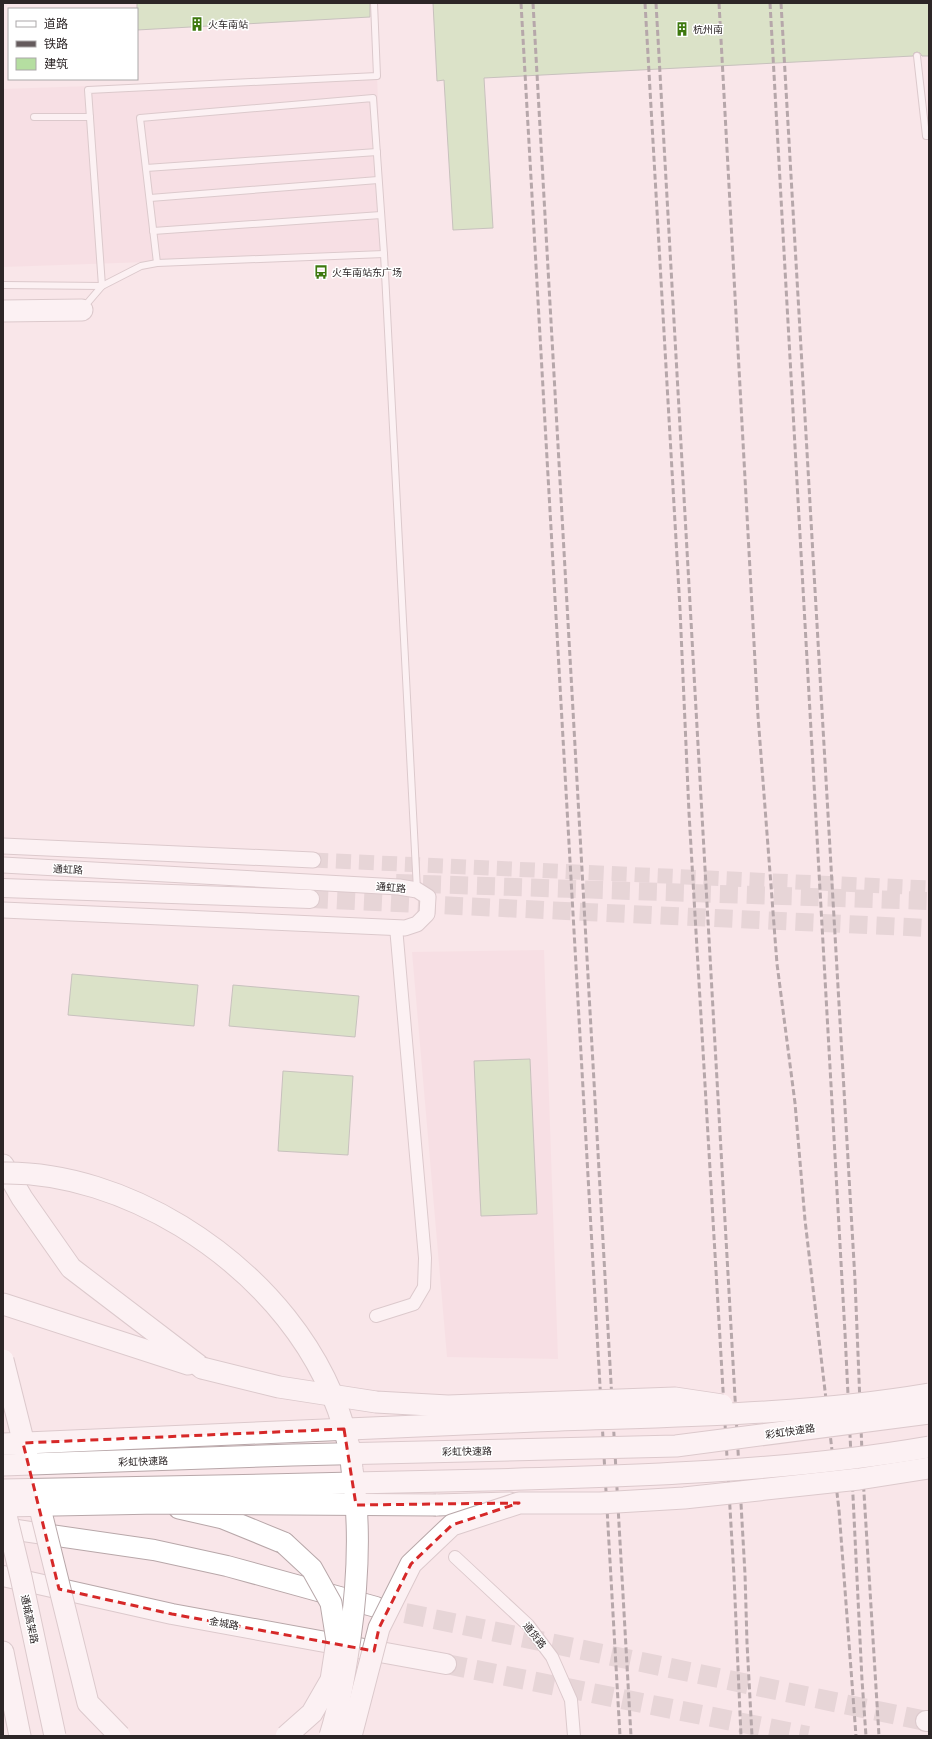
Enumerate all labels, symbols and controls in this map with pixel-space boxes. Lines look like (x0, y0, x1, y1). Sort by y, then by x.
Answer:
legend (8, 8, 138, 80)
building icon: 火车南站 (189, 16, 205, 32)
text: 道路 (44, 17, 68, 31)
place label: 火车南站 (208, 19, 248, 30)
building icon: 杭州南 (674, 21, 690, 37)
place label: 杭州南 (693, 24, 723, 35)
text: 铁路 (44, 37, 68, 51)
text: 建筑 (44, 57, 68, 71)
bus stop icon: 火车南站东广场 (313, 264, 329, 280)
place label: 火车南站东广场 (332, 267, 402, 278)
street label: 通虹路 (53, 863, 83, 876)
street label: 通虹路 (376, 881, 406, 894)
street label: 彩虹快速路 (765, 1423, 816, 1440)
street label: 彩虹快速路 (442, 1446, 492, 1457)
street label: 彩虹快速路 (118, 1455, 168, 1468)
street label: 通城高架路 (19, 1594, 40, 1645)
street label: 金城路 (208, 1615, 240, 1632)
street label: 通货路 (521, 1620, 548, 1650)

